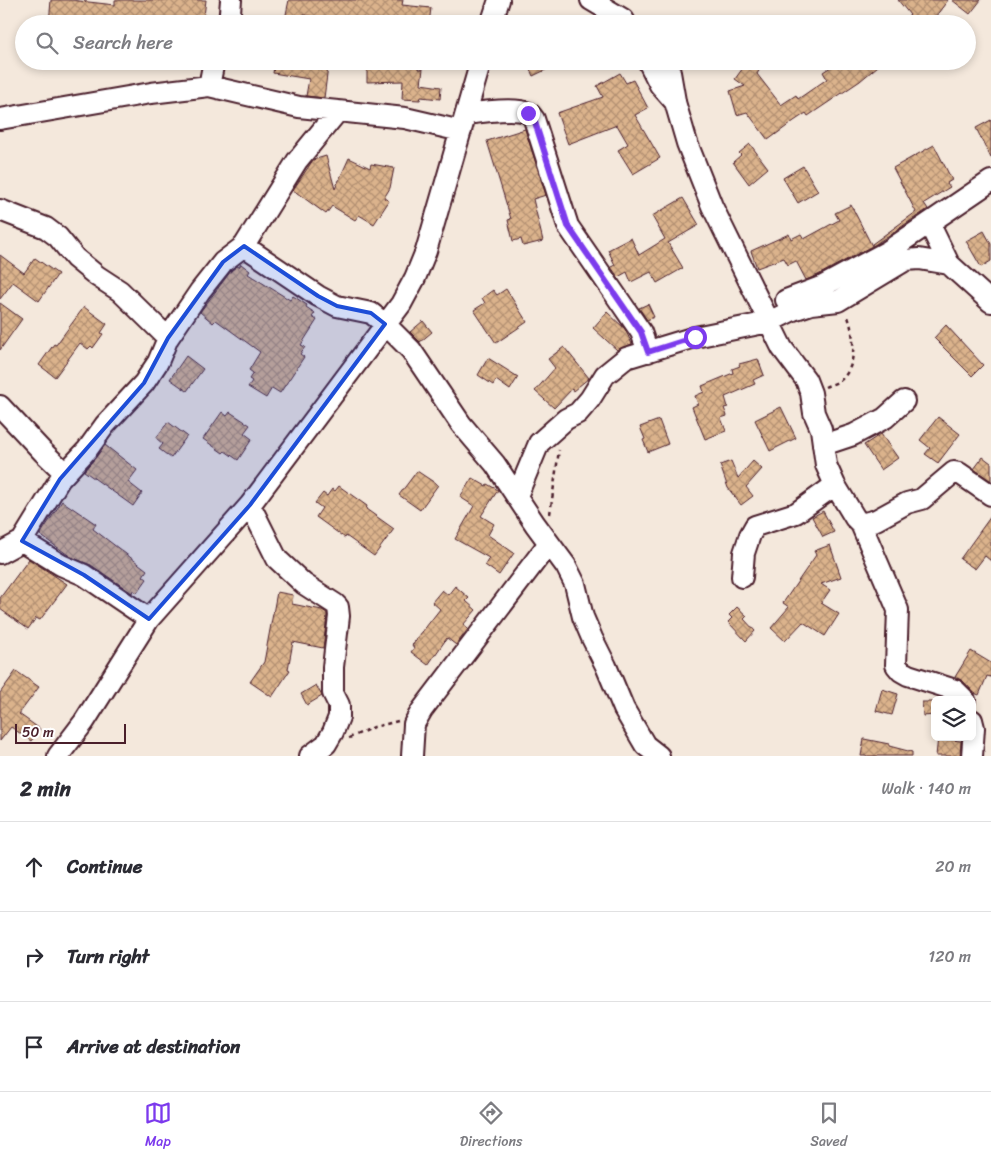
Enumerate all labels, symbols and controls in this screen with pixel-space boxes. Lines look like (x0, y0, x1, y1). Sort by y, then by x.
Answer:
search box (15, 15, 976, 70)
text: Search here (73, 26, 173, 59)
icon: search (33, 29, 61, 57)
route end (517, 102, 540, 125)
route start (684, 326, 707, 349)
map controls (931, 696, 976, 741)
button: layers (931, 696, 976, 741)
text: 50 m (22, 720, 54, 745)
scale bar (15, 721, 126, 744)
text: 2 min (20, 770, 71, 808)
text: Walk · 140 m (882, 774, 971, 803)
text: Continue (67, 850, 143, 883)
text: 20 m (935, 852, 971, 881)
icon: ahead (20, 853, 48, 881)
text: Turn right (67, 940, 149, 973)
text: 120 m (928, 942, 971, 971)
icon: right (20, 943, 48, 971)
text: Arrive at destination (67, 1030, 240, 1063)
icon: arrive (20, 1033, 48, 1061)
tab: Map (144, 1099, 172, 1154)
tab: Directions (460, 1099, 522, 1154)
tab: Saved (810, 1099, 847, 1154)

